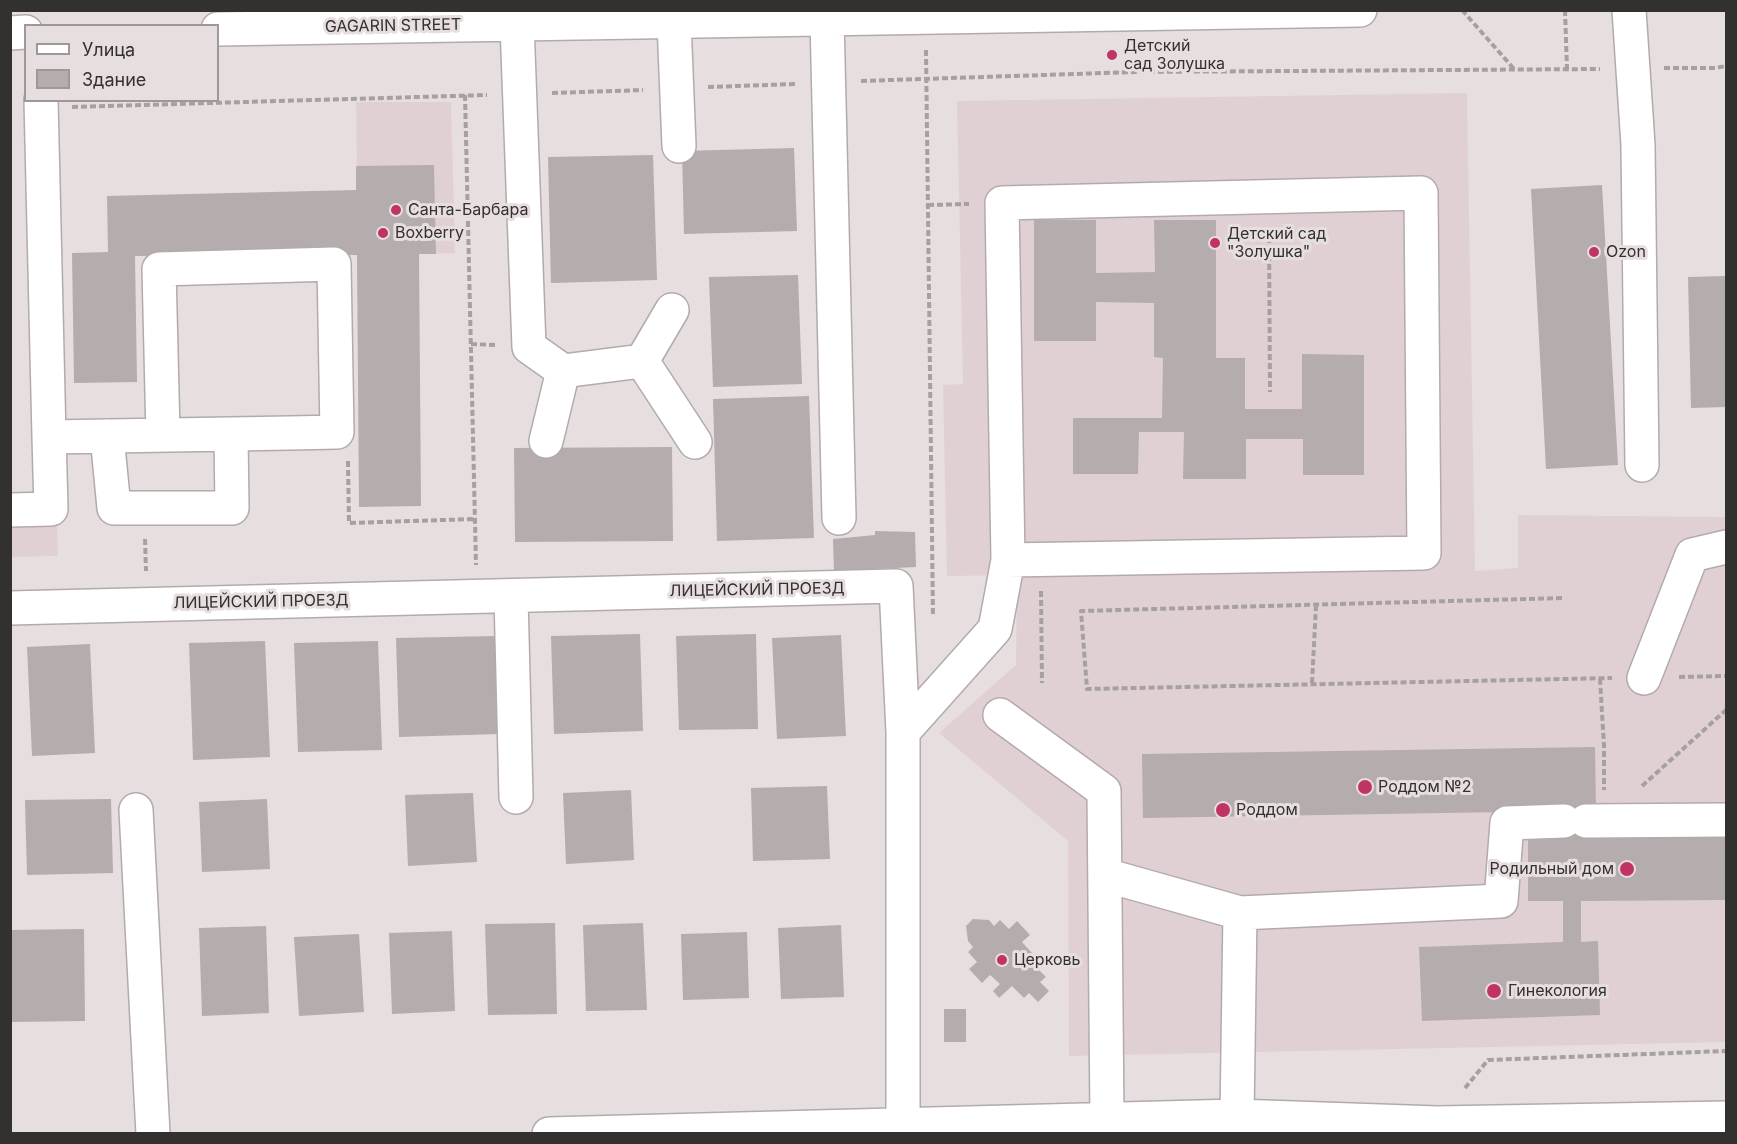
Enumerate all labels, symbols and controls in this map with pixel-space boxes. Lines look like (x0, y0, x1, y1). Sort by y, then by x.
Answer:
street label: GAGARIN STREET (325, 15, 461, 37)
legend (24, 24, 219, 102)
place label: Детский сад Золушка (1124, 36, 1225, 74)
text: Улица (82, 39, 135, 60)
marker: Детский сад Золушка (1105, 48, 1119, 62)
text: Здание (82, 69, 146, 90)
place label: Санта-Барбара (408, 200, 528, 220)
marker: Санта-Барбара (389, 203, 403, 217)
place label: Boxberry (395, 223, 464, 243)
place label: Детский сад "Золушка" (1227, 224, 1326, 262)
marker: Boxberry (376, 226, 390, 240)
marker: Детский сад "Золушка" (1208, 236, 1222, 250)
place label: Ozon (1606, 242, 1646, 262)
marker: Ozon (1587, 245, 1601, 259)
street label: ЛИЦЕЙСКИЙ ПРОЕЗД (669, 579, 845, 601)
street label: ЛИЦЕЙСКИЙ ПРОЕЗД (173, 591, 349, 613)
place label: Роддом №2 (1378, 777, 1471, 797)
marker: Роддом №2 (1356, 778, 1374, 796)
place label: Роддом (1236, 800, 1298, 820)
marker: Роддом (1214, 801, 1232, 819)
place label: Родильный дом (1489, 859, 1614, 879)
marker: Родильный дом (1618, 860, 1636, 878)
place label: Церковь (1014, 950, 1081, 970)
marker: Церковь (995, 953, 1009, 967)
place label: Гинекология (1508, 981, 1607, 1001)
marker: Гинекология (1485, 982, 1503, 1000)

